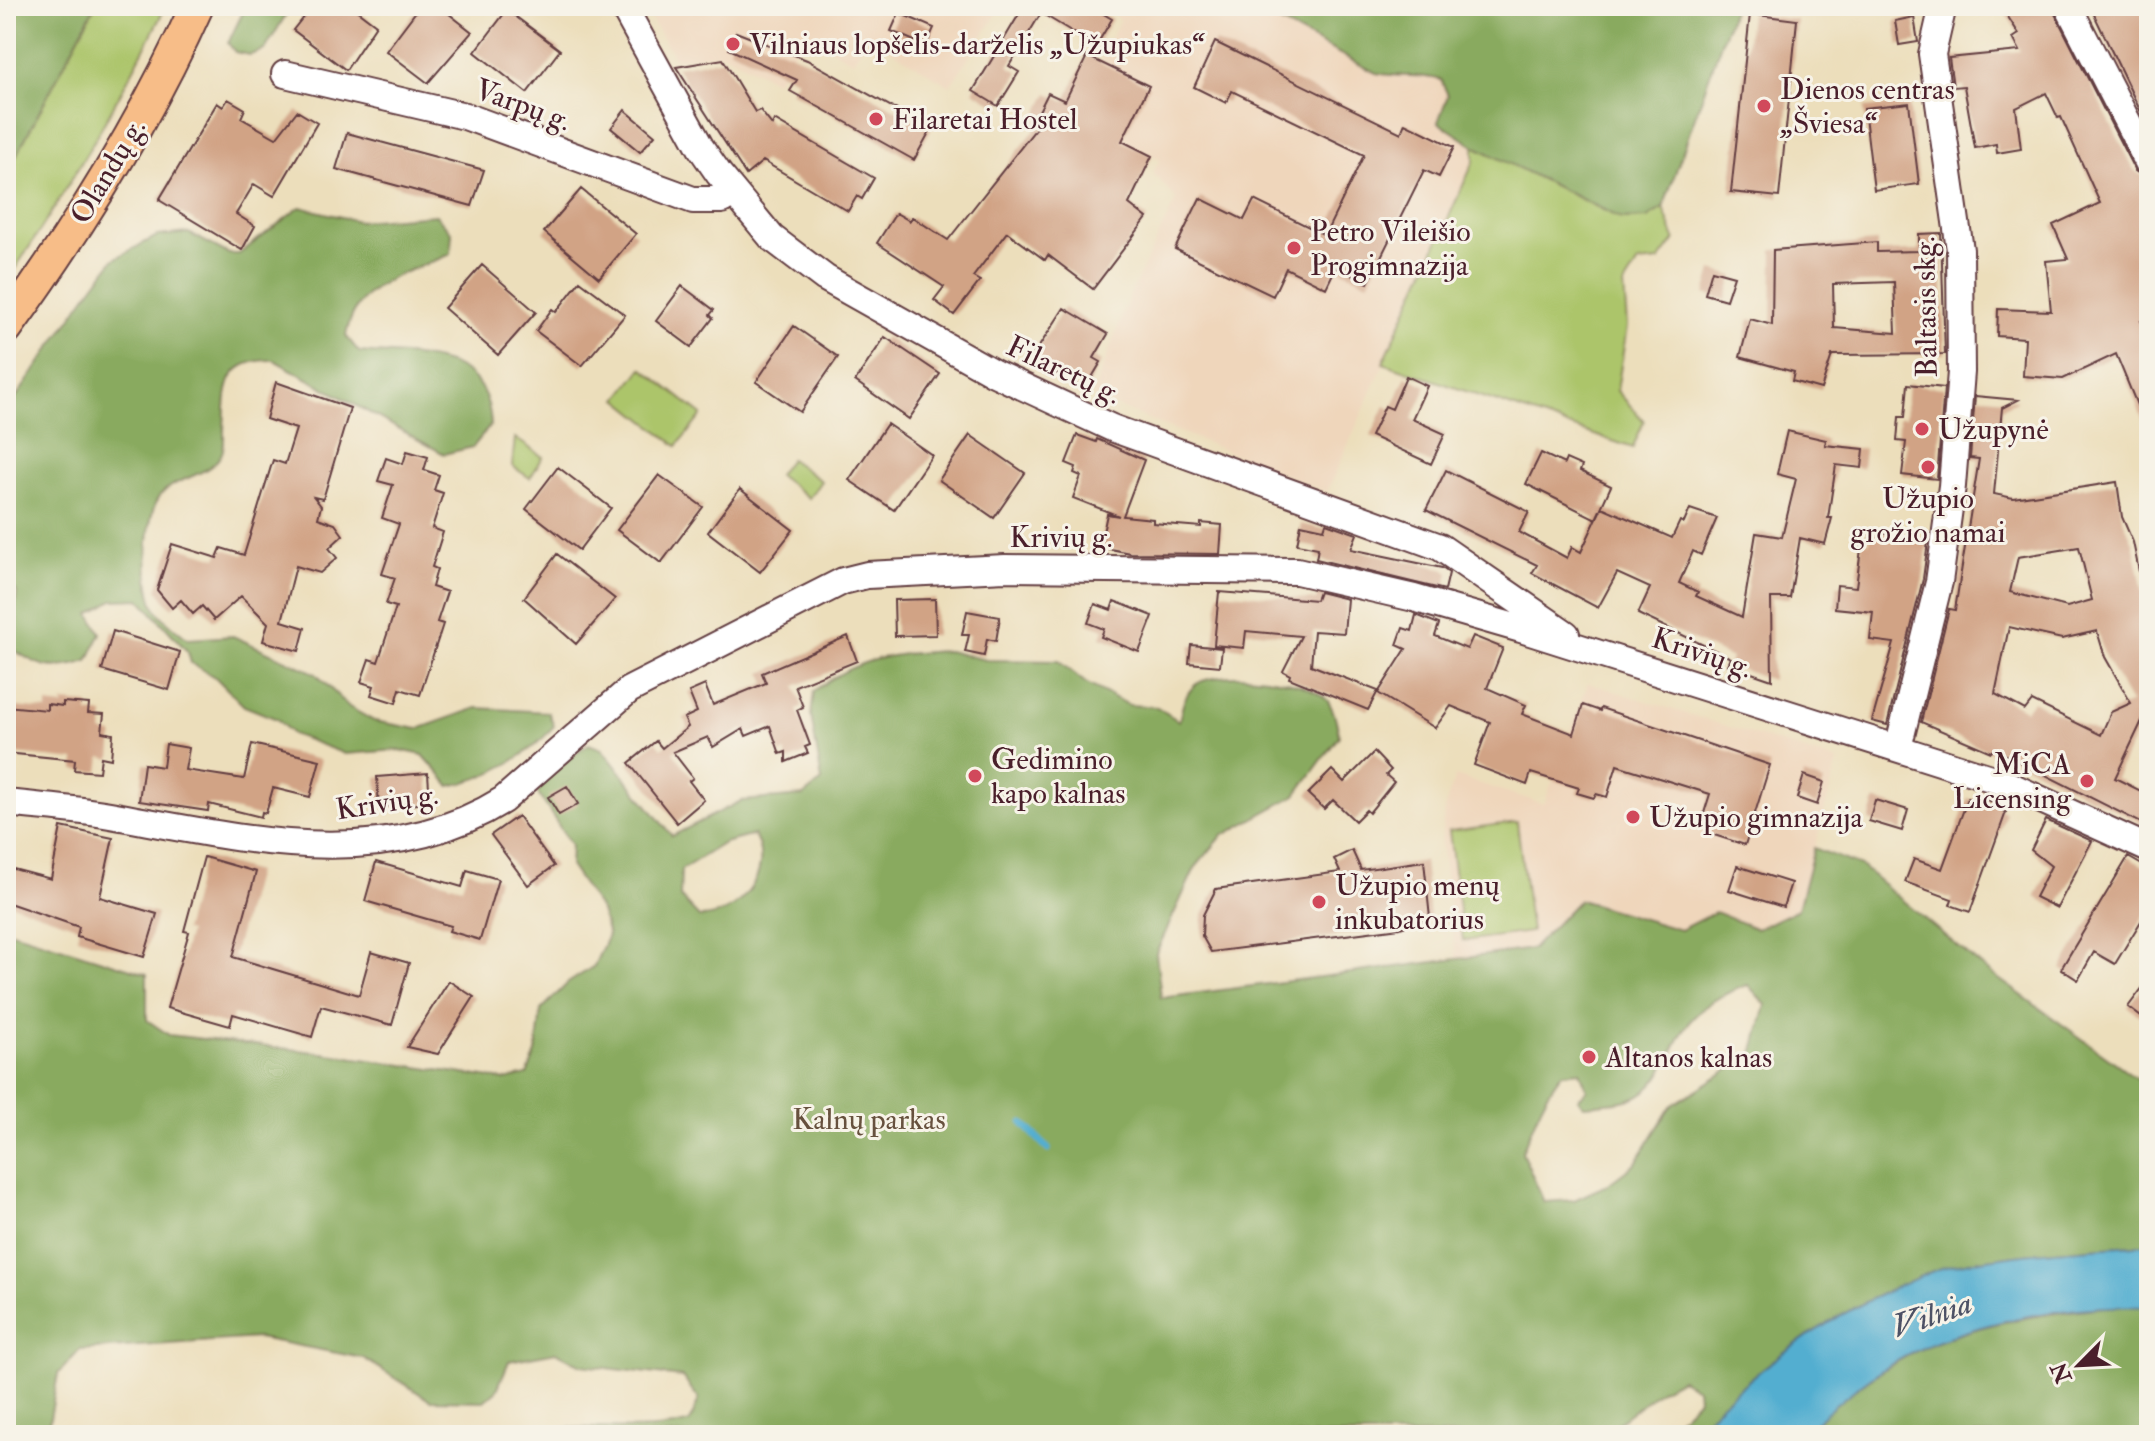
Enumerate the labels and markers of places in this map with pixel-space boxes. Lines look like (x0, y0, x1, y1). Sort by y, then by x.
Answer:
place label: Vilniaus lopšelis-darželis „Užupiukas“ (749, 26, 1205, 63)
marker: Vilniaus lopšelis-darželis „Užupiukas“ (724, 35, 742, 53)
place label: Dienos centras „Šviesa“ (1779, 71, 1955, 142)
marker: Dienos centras „Šviesa“ (1755, 97, 1773, 115)
place label: Filaretai Hostel (892, 101, 1078, 138)
marker: Filaretai Hostel (867, 110, 885, 128)
place label: Petro Vileišio Progimnazija (1310, 213, 1471, 284)
marker: Petro Vileišio Progimnazija (1285, 239, 1303, 257)
place label: Užupynė (1938, 411, 2049, 448)
marker: Užupynė (1913, 420, 1931, 438)
marker: Užupio grožio namai (1919, 458, 1937, 476)
place label: Užupio grožio namai (1851, 480, 2005, 551)
place label: Gedimino kapo kalnas (991, 741, 1126, 812)
place label: MiCA Licensing (1953, 746, 2072, 817)
marker: Gedimino kapo kalnas (966, 767, 984, 785)
marker: MiCA Licensing (2078, 772, 2096, 790)
place label: Užupio gimnazija (1649, 799, 1863, 836)
marker: Užupio gimnazija (1624, 808, 1642, 826)
place label: Užupio menų inkubatorius (1335, 867, 1500, 938)
marker: Užupio menų inkubatorius (1310, 893, 1328, 911)
place label: Altanos kalnas (1604, 1039, 1772, 1076)
marker: Altanos kalnas (1580, 1048, 1598, 1066)

